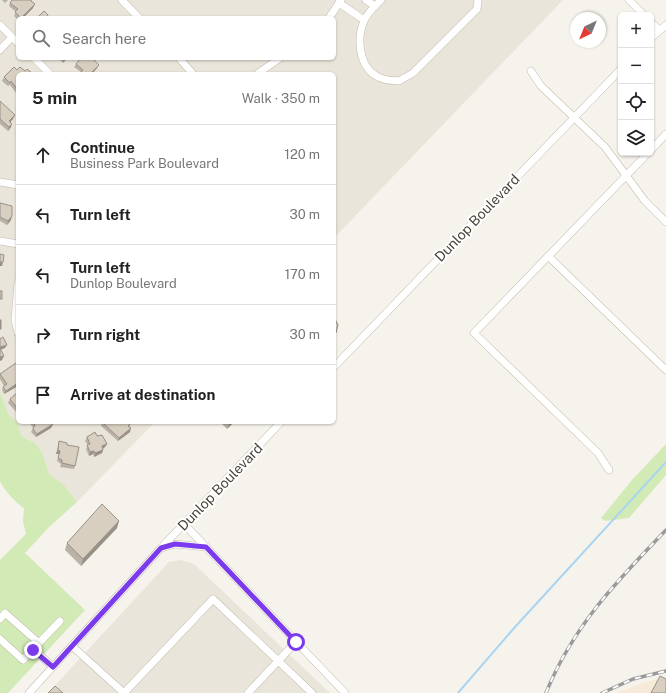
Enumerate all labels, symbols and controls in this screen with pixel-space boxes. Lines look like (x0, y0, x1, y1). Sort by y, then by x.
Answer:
north arrow (570, 12, 606, 48)
map controls (618, 12, 654, 156)
button: + (618, 12, 654, 48)
search box (16, 16, 336, 60)
icon: search (30, 27, 52, 49)
text: Search here (62, 30, 146, 47)
button: − (618, 48, 654, 84)
button: locate (618, 84, 654, 120)
text: 5 min (32, 88, 77, 108)
text: Walk · 350 m (242, 91, 320, 106)
button: layers (618, 120, 654, 156)
text: Continue (70, 139, 135, 156)
icon: ahead (32, 144, 54, 166)
text: 120 m (285, 147, 320, 162)
text: Business Park Boulevard (70, 156, 219, 171)
street label: Dunlop Boulevard (431, 171, 523, 265)
icon: left (32, 204, 54, 226)
text: Turn left (70, 206, 131, 223)
text: 30 m (290, 207, 320, 222)
text: Turn left (70, 259, 131, 276)
icon: left (32, 264, 54, 286)
text: 170 m (285, 267, 320, 282)
text: Dunlop Boulevard (70, 276, 177, 291)
icon: right (32, 324, 54, 346)
text: Turn right (70, 326, 140, 343)
text: 30 m (290, 327, 320, 342)
icon: arrive (32, 384, 54, 406)
text: Arrive at destination (70, 386, 215, 403)
street label: Dunlop Boulevard (174, 440, 266, 534)
route start (287, 633, 305, 651)
route end (24, 641, 42, 659)

